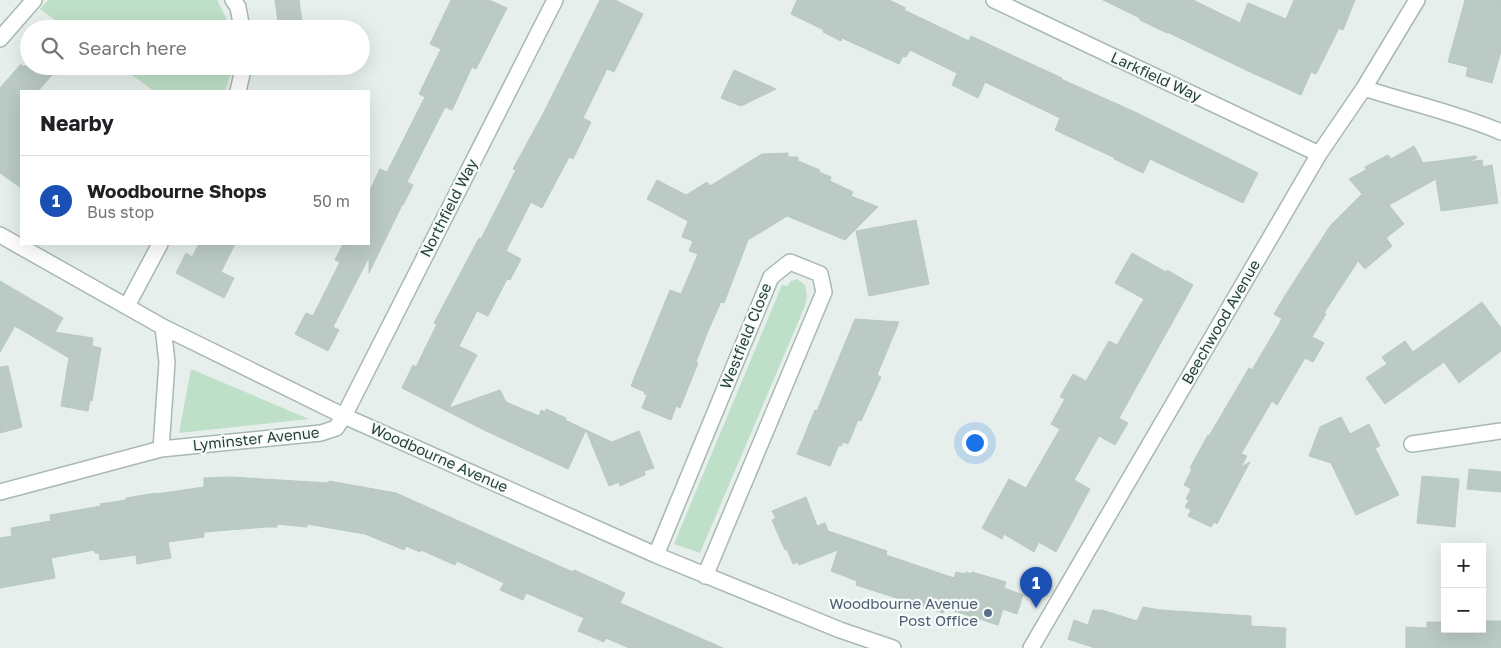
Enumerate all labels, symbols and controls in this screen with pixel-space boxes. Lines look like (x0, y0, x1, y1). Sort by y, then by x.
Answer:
search box (20, 20, 370, 75)
icon: search (38, 34, 66, 62)
text: Search here (78, 36, 187, 59)
street label: Larkfield Way (1108, 47, 1205, 105)
text: Nearby (40, 110, 114, 136)
street label: Northfield Way (416, 155, 481, 260)
text: Woodbourne Shops (87, 179, 267, 202)
text: 1 (52, 191, 60, 211)
text: 50 m (313, 191, 350, 211)
text: Bus stop (87, 202, 154, 222)
street label: Beechwood Avenue (1177, 256, 1263, 387)
street label: Westfield Close (716, 280, 775, 391)
street label: Woodbourne Avenue (368, 419, 511, 496)
street label: Lyminster Avenue (192, 422, 321, 454)
your location (962, 430, 988, 456)
map controls (1441, 543, 1486, 633)
button: + (1441, 543, 1486, 588)
pin: 1 (1020, 567, 1052, 608)
button: − (1441, 588, 1486, 633)
place label: Woodbourne Avenue Post Office (829, 594, 978, 629)
marker: Woodbourne Avenue Post Office (982, 607, 994, 619)

